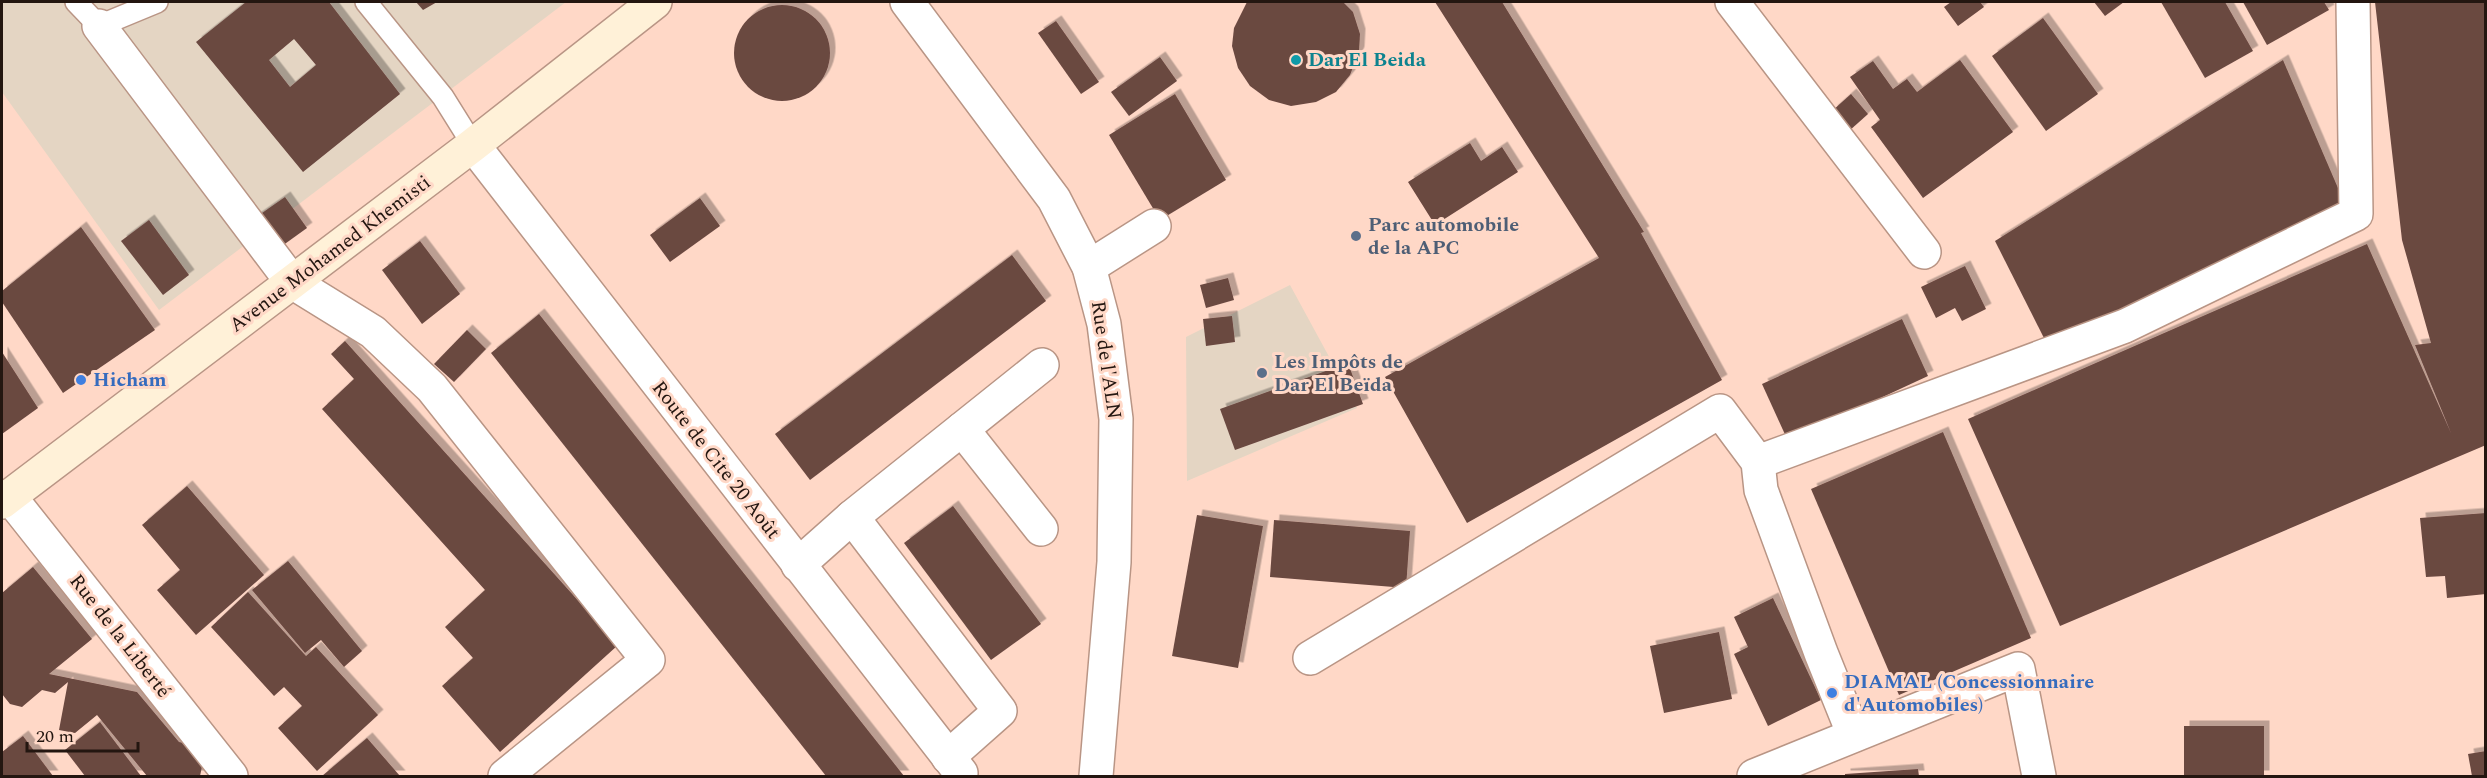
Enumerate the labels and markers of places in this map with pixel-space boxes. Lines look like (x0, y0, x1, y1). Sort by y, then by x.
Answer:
place label: Dar El Beida (1308, 45, 1427, 75)
marker: Dar El Beida (1289, 53, 1303, 67)
place label: Parc automobile de la APC (1368, 210, 1519, 263)
marker: Parc automobile de la APC (1349, 229, 1363, 243)
place label: Les Impôts de Dar El Beïda (1274, 347, 1403, 400)
place label: Hicham (93, 365, 167, 395)
marker: Les Impôts de Dar El Beïda (1255, 366, 1269, 380)
marker: Hicham (74, 373, 88, 387)
place label: DIAMAL (Concessionnaire d'Automobiles) (1844, 667, 2094, 720)
marker: DIAMAL (Concessionnaire d'Automobiles) (1825, 686, 1839, 700)

